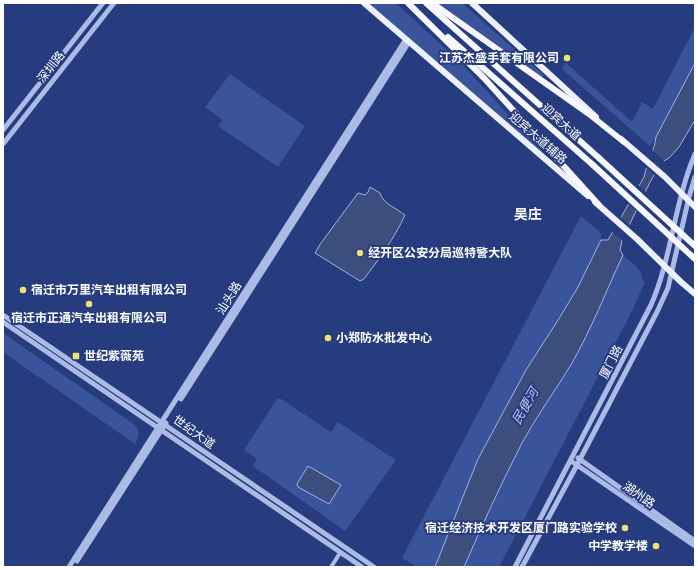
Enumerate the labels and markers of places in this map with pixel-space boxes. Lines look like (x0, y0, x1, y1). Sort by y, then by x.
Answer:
place label: 江苏杰盛手套有限公司 (439, 51, 559, 65)
marker: 江苏杰盛手套有限公司 (562, 53, 572, 63)
place label: 经开区公安分局巡特警大队 (368, 246, 512, 260)
marker: 经开区公安分局巡特警大队 (355, 248, 365, 258)
place label: 宿迁市万里汽车出租有限公司 (31, 283, 187, 297)
marker: 宿迁市万里汽车出租有限公司 (18, 285, 28, 295)
marker: 宿迁市正通汽车出租有限公司 (84, 299, 94, 309)
place label: 宿迁市正通汽车出租有限公司 (11, 311, 167, 325)
place label: 小郑防水批发中心 (336, 331, 432, 345)
marker: 小郑防水批发中心 (323, 333, 333, 343)
place label: 世纪紫薇苑 (84, 349, 144, 363)
marker: 世纪紫薇苑 (71, 351, 81, 361)
place label: 宿迁经济技术开发区厦门路实验学校 (425, 521, 617, 535)
marker: 宿迁经济技术开发区厦门路实验学校 (620, 523, 630, 533)
place label: 中学教学楼 (588, 539, 648, 553)
marker: 中学教学楼 (651, 541, 661, 551)

